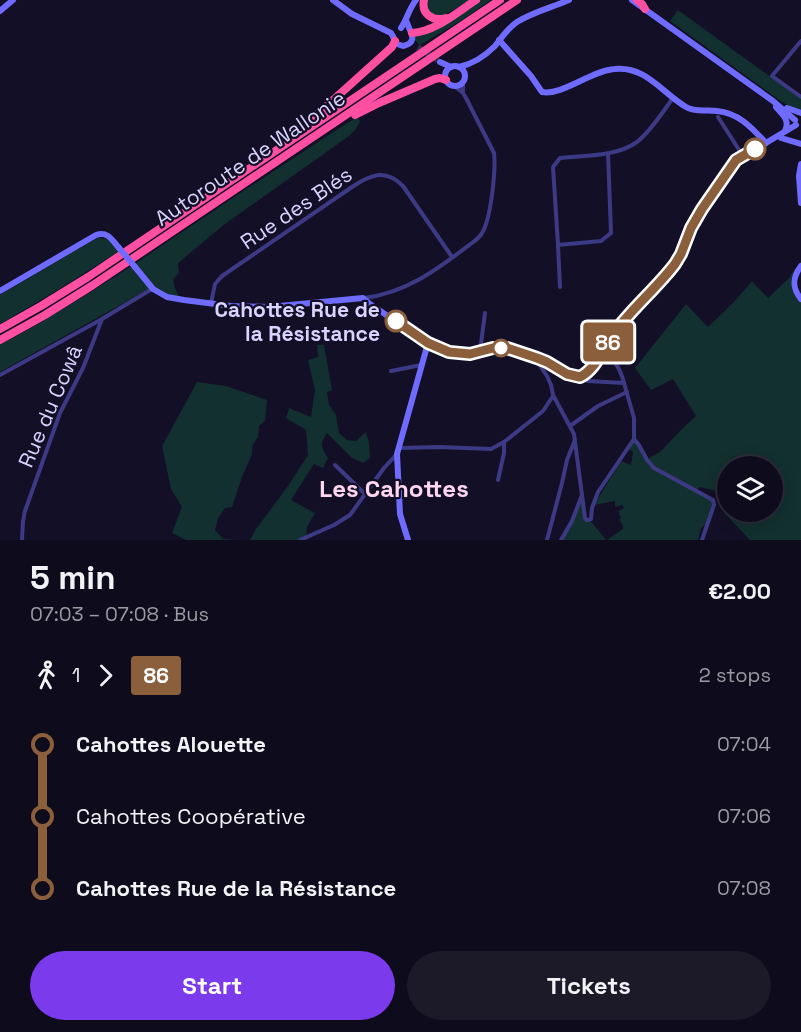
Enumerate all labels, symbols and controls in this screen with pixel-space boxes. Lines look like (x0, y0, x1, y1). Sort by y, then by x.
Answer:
street label: Autoroute de Wallonie (150, 84, 350, 232)
unlabelled marker (744, 138, 766, 160)
street label: Rue des Blés (235, 161, 357, 255)
place label: Cahottes Rue de la Résistance (214, 296, 380, 347)
marker: Cahottes Rue de la Résistance (385, 310, 407, 332)
line badge: 86 (581, 322, 635, 362)
text: 86 (595, 329, 621, 356)
unlabelled marker (492, 339, 510, 357)
street label: Rue du Cowâ (12, 341, 88, 471)
map controls (717, 456, 783, 522)
button: layers (717, 456, 783, 522)
district label: Les Cahottes (319, 473, 469, 504)
text: 5 min (30, 557, 115, 599)
text: €2.00 (708, 577, 771, 605)
text: 07:03 – 07:08 · Bus (30, 601, 209, 627)
icon: walk (30, 659, 63, 692)
icon: forward (89, 659, 122, 692)
text: 1 (72, 662, 80, 688)
text: 86 (143, 662, 169, 689)
text: 2 stops (699, 662, 771, 688)
text: Cahottes Alouette (76, 730, 266, 758)
text: 07:04 (717, 731, 771, 757)
text: Cahottes Coopérative (76, 802, 306, 830)
text: 07:06 (717, 803, 771, 829)
text: Cahottes Rue de la Résistance (76, 874, 396, 902)
text: 07:08 (717, 875, 771, 901)
button: Start (30, 951, 395, 1020)
button: Tickets (407, 951, 771, 1020)

